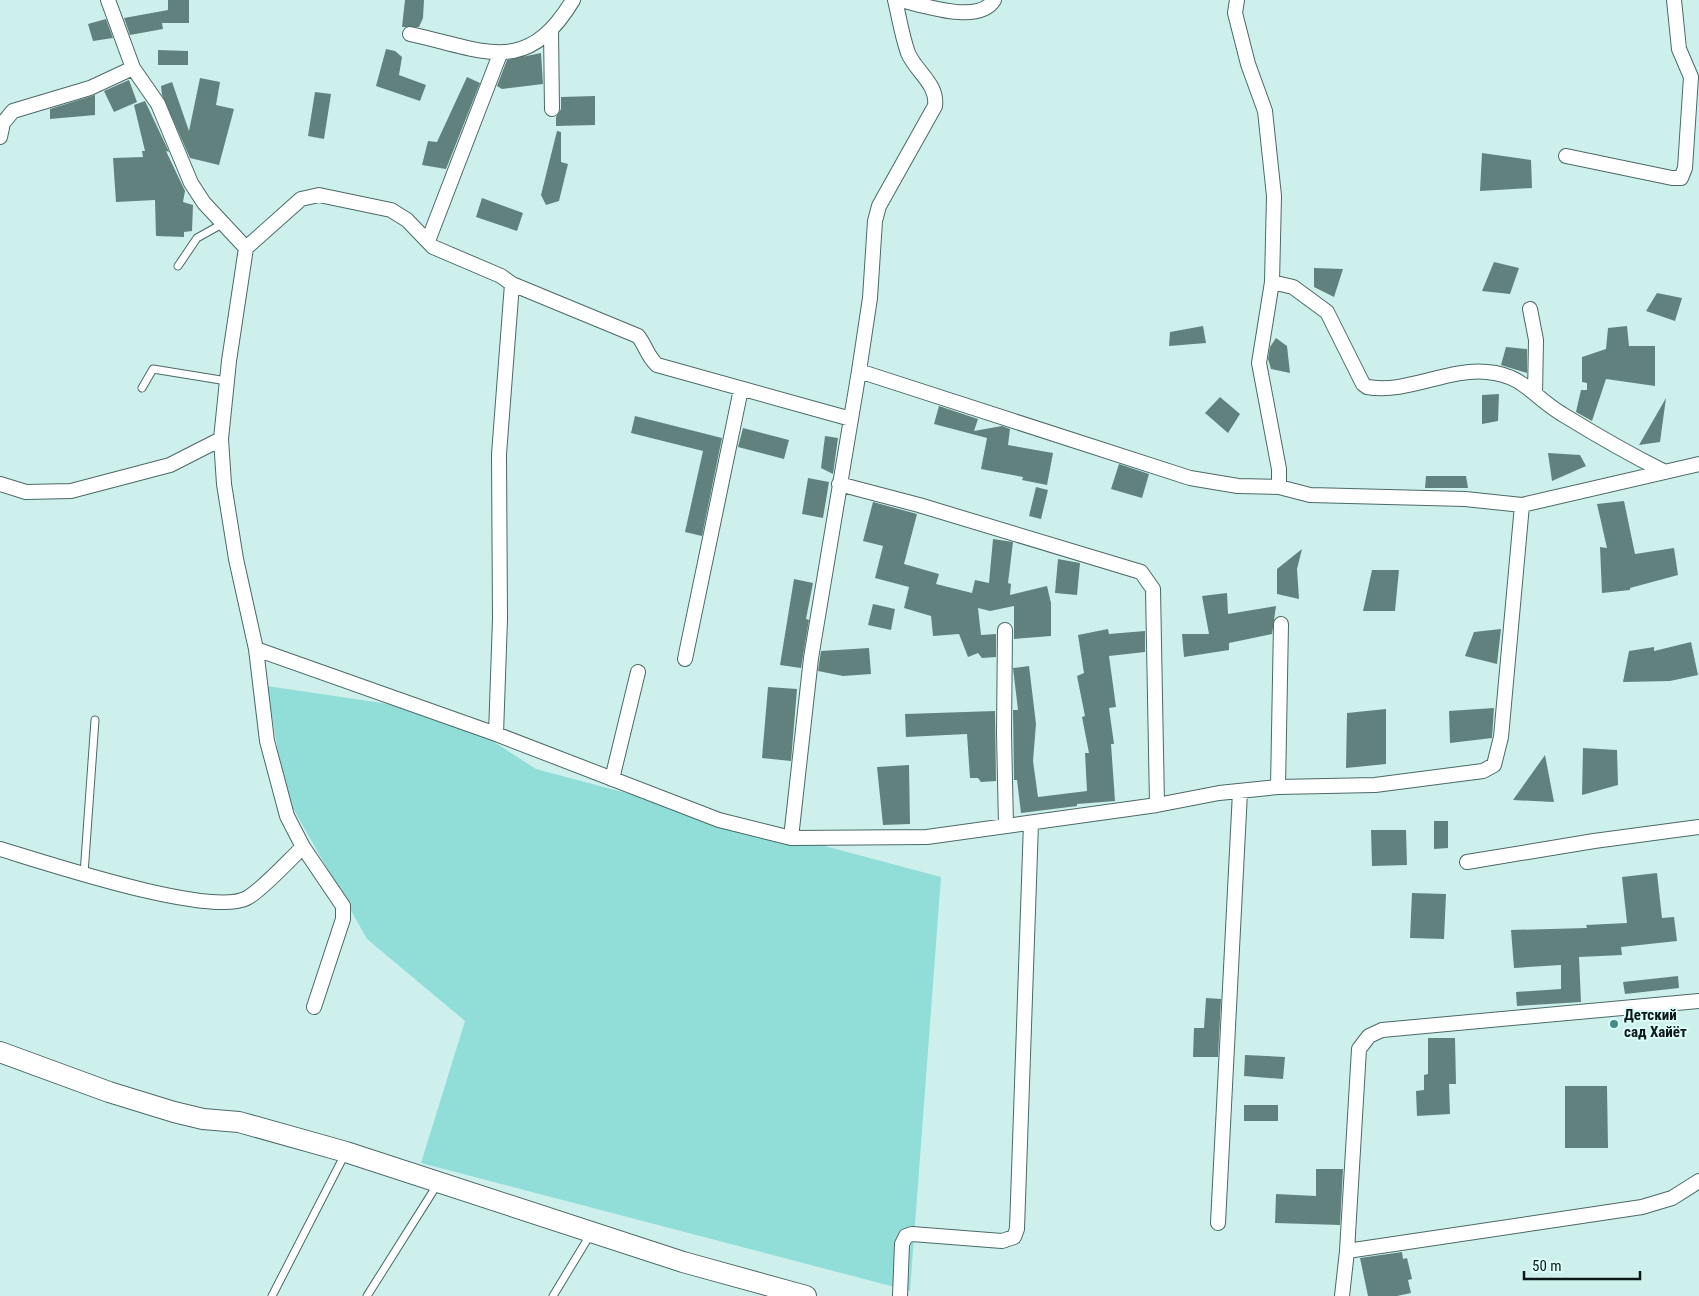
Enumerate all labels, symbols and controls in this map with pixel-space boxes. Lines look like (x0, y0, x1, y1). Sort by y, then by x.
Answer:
place label: Детский сад Хайёт (1624, 1006, 1687, 1041)
marker: Детский сад Хайёт (1608, 1018, 1620, 1030)
scale bar (1524, 1248, 1640, 1280)
text: 50 m (1532, 1257, 1562, 1275)

